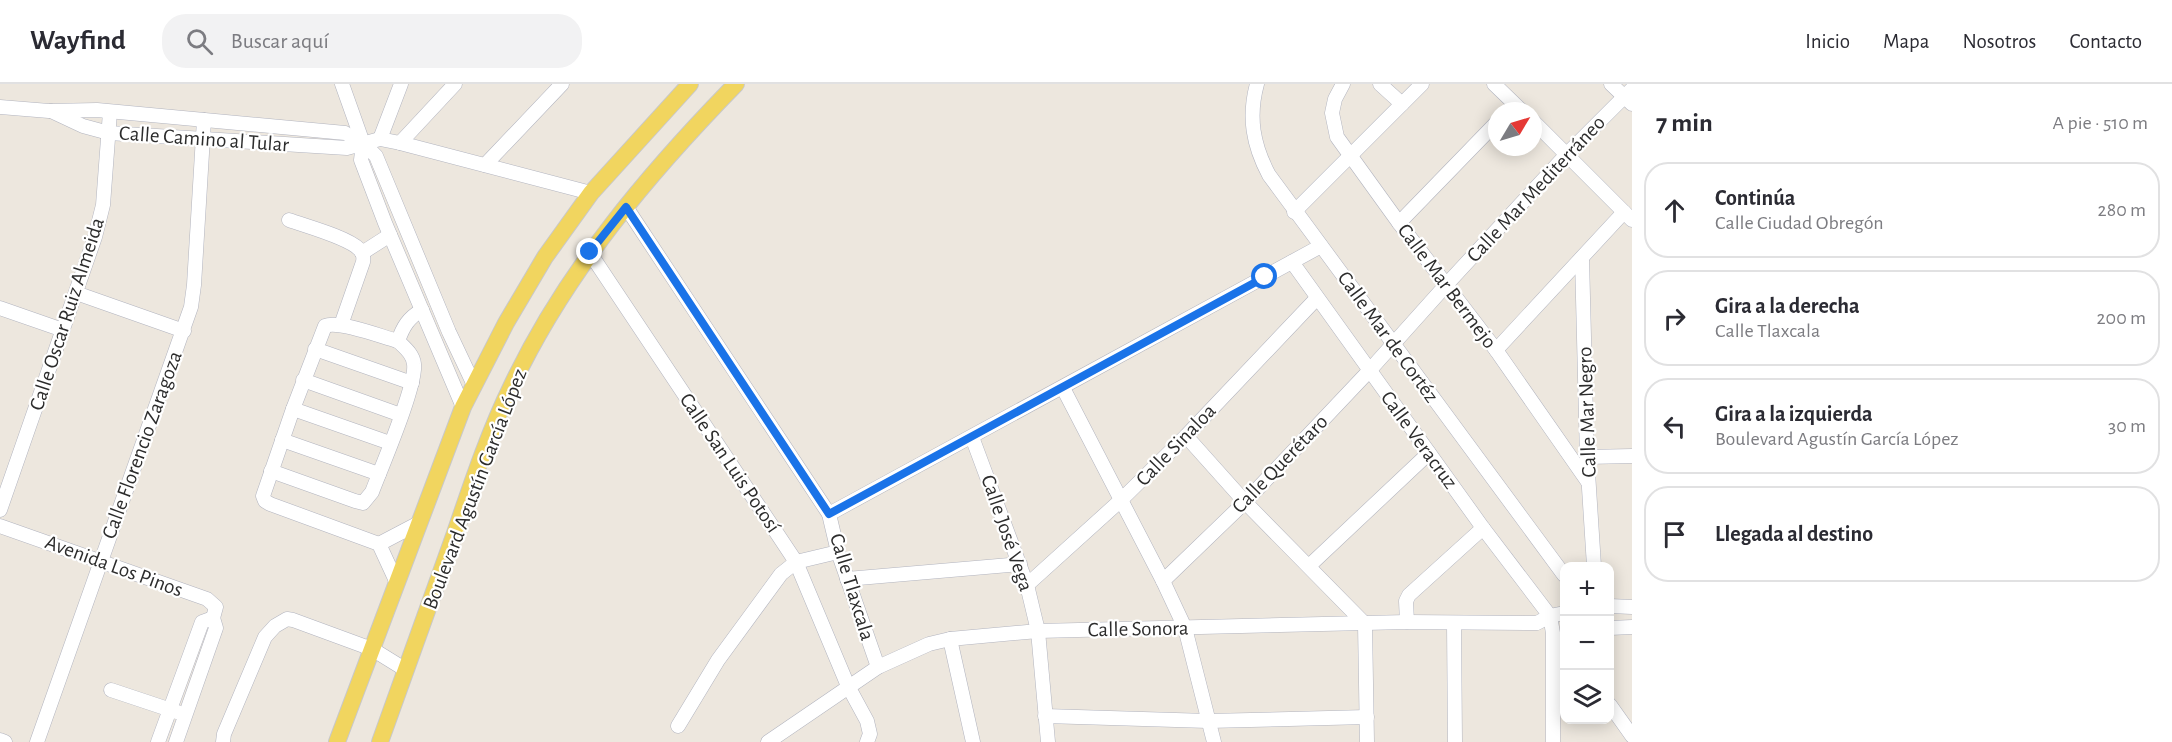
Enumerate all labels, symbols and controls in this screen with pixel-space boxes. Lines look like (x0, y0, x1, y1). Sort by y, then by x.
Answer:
search box (162, 14, 582, 68)
icon: search (183, 25, 216, 58)
text: Wayfind (30, 27, 126, 55)
text: Buscar aquí (231, 30, 329, 52)
text: Inicio (1805, 31, 1850, 52)
text: Mapa (1883, 31, 1930, 52)
text: Nosotros (1963, 31, 2036, 52)
text: Contacto (2069, 31, 2142, 52)
north arrow (1488, 102, 1542, 156)
text: 7 min (1656, 110, 1713, 136)
street label: Calle Mar Mediterráneo (1463, 112, 1609, 266)
text: A pie · 510 m (2053, 113, 2148, 133)
street label: Calle Camino al Tular (118, 123, 290, 155)
text: Continúa (1715, 187, 1795, 209)
icon: ahead (1658, 194, 1691, 227)
text: 280 m (2098, 200, 2146, 220)
text: Calle Ciudad Obregón (1715, 213, 1884, 233)
street label: Calle Oscar Ruiz Almeida (26, 215, 108, 413)
street label: Calle Mar Bermejo (1393, 220, 1501, 352)
route end (576, 238, 602, 264)
route start (1251, 263, 1277, 289)
street label: Calle Mar de Cortéz (1334, 268, 1442, 406)
text: Gira a la derecha (1715, 295, 1860, 317)
icon: right (1658, 302, 1691, 335)
text: 200 m (2096, 308, 2146, 328)
text: Calle Tlaxcala (1715, 321, 1820, 341)
street label: Calle Mar Negro (1574, 346, 1600, 478)
street label: Calle Florencio Zaragoza (98, 348, 186, 542)
street label: Boulevard Agustín García López (419, 366, 531, 612)
street label: Calle Veracruz (1377, 387, 1461, 493)
street label: Calle San Luis Potosí (676, 390, 785, 537)
street label: Calle Sinaloa (1132, 400, 1220, 490)
text: Gira a la izquierda (1715, 403, 1873, 425)
icon: left (1658, 410, 1691, 443)
street label: Calle Querétaro (1228, 411, 1332, 517)
text: 30 m (2108, 416, 2146, 436)
text: Boulevard Agustín García López (1715, 429, 1959, 449)
street label: Calle José Vega (977, 472, 1037, 594)
icon: arrive (1658, 518, 1691, 551)
text: Llegada al destino (1715, 523, 1873, 545)
street label: Avenida Los Pinos (42, 531, 186, 601)
street label: Calle Tlaxcala (826, 531, 878, 643)
map controls (1560, 562, 1614, 724)
button: + (1560, 562, 1614, 616)
button: − (1560, 616, 1614, 670)
street label: Calle Sonora (1087, 618, 1189, 640)
button: layers (1560, 670, 1614, 724)

